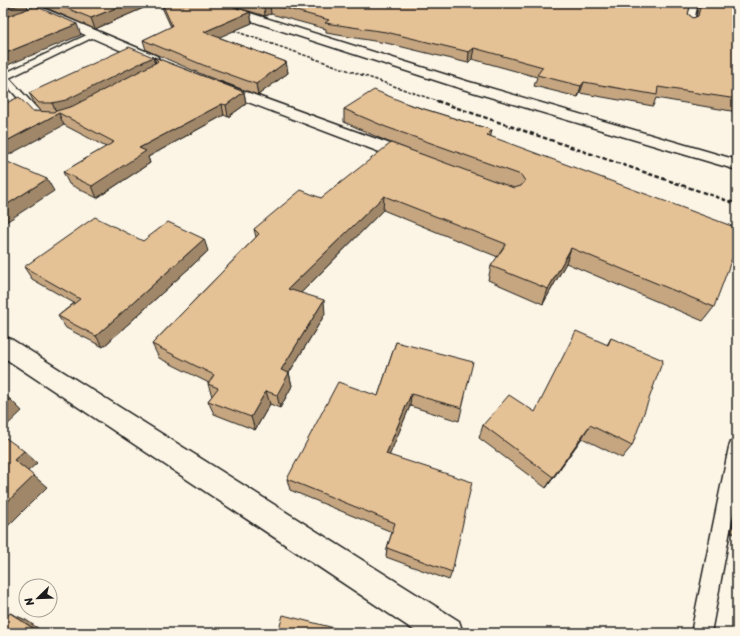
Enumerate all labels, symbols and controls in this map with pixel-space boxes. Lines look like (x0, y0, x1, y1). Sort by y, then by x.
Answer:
north arrow (18, 578, 58, 618)
text: N (19, 594, 40, 610)

